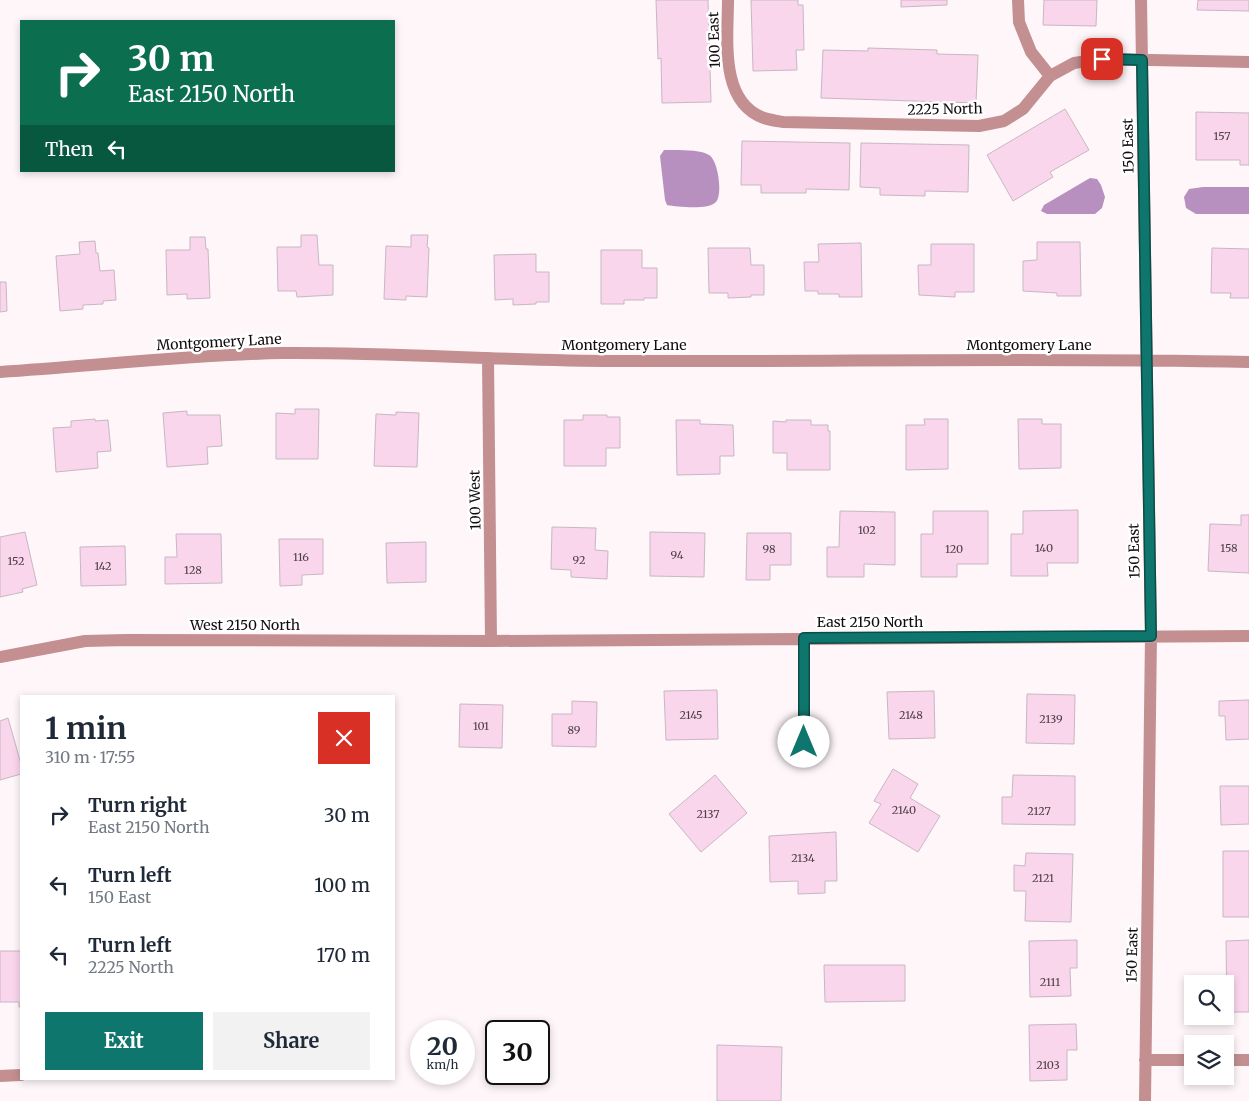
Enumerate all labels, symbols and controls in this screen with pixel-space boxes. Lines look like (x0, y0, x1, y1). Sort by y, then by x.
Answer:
street label: 100 East (704, 11, 724, 69)
text: 30 m (128, 37, 214, 81)
pin (1081, 38, 1123, 80)
icon: right (45, 40, 110, 105)
icon: arrive (1088, 45, 1116, 73)
text: East 2150 North (128, 80, 295, 108)
street label: 2225 North (907, 99, 983, 119)
street label: 150 East (1119, 118, 1137, 174)
house number: 157 (1214, 129, 1230, 143)
icon: left (103, 135, 131, 163)
text: Then (45, 137, 93, 161)
street label: Montgomery Lane (156, 330, 282, 354)
street label: Montgomery Lane (561, 336, 687, 354)
street label: Montgomery Lane (966, 336, 1092, 354)
street label: 100 West (465, 469, 485, 530)
house number: 102 (858, 523, 876, 537)
street label: 150 East (1125, 523, 1143, 579)
house number: 140 (1035, 541, 1053, 555)
house number: 158 (1220, 541, 1238, 555)
house number: 98 (762, 542, 776, 556)
house number: 120 (945, 542, 963, 556)
house number: 94 (670, 548, 684, 562)
house number: 116 (293, 550, 309, 564)
house number: 92 (573, 553, 585, 567)
house number: 152 (7, 554, 25, 568)
house number: 142 (94, 559, 112, 573)
house number: 128 (184, 563, 202, 577)
street label: East 2150 North (817, 613, 923, 631)
street label: West 2150 North (189, 616, 300, 634)
house number: 2145 (680, 708, 702, 722)
house number: 2148 (899, 708, 923, 722)
text: 1 min (45, 709, 127, 747)
button: close (318, 712, 370, 764)
house number: 2139 (1039, 712, 1063, 726)
position arrow (777, 715, 829, 767)
house number: 101 (473, 719, 489, 733)
house number: 89 (567, 723, 581, 737)
text: 310 m · 17:55 (45, 747, 135, 767)
text: Turn right (88, 793, 187, 817)
icon: right (45, 801, 73, 829)
text: 30 m (324, 803, 370, 827)
house number: 2140 (892, 803, 916, 817)
house number: 2127 (1027, 804, 1051, 818)
house number: 2137 (697, 807, 720, 821)
text: East 2150 North (88, 817, 210, 837)
house number: 2134 (791, 851, 815, 865)
text: Turn left (88, 863, 172, 887)
icon: left (45, 871, 73, 899)
house number: 2121 (1032, 871, 1054, 885)
text: 100 m (314, 873, 370, 897)
text: 150 East (88, 887, 151, 907)
street label: 150 East (1123, 927, 1141, 983)
text: Turn left (88, 933, 172, 957)
icon: left (45, 941, 73, 969)
text: 170 m (317, 943, 370, 967)
text: 2225 North (88, 957, 174, 977)
house number: 2111 (1040, 975, 1060, 989)
map controls (1184, 975, 1234, 1085)
button: search (1184, 975, 1234, 1025)
button: Exit (45, 1012, 203, 1070)
button: Share (213, 1012, 370, 1070)
speed limit sign: 30 (485, 1020, 550, 1085)
text: 20 (427, 1030, 458, 1062)
button: layers (1184, 1035, 1234, 1085)
text: km/h (427, 1057, 458, 1072)
house number: 2103 (1036, 1058, 1060, 1072)

